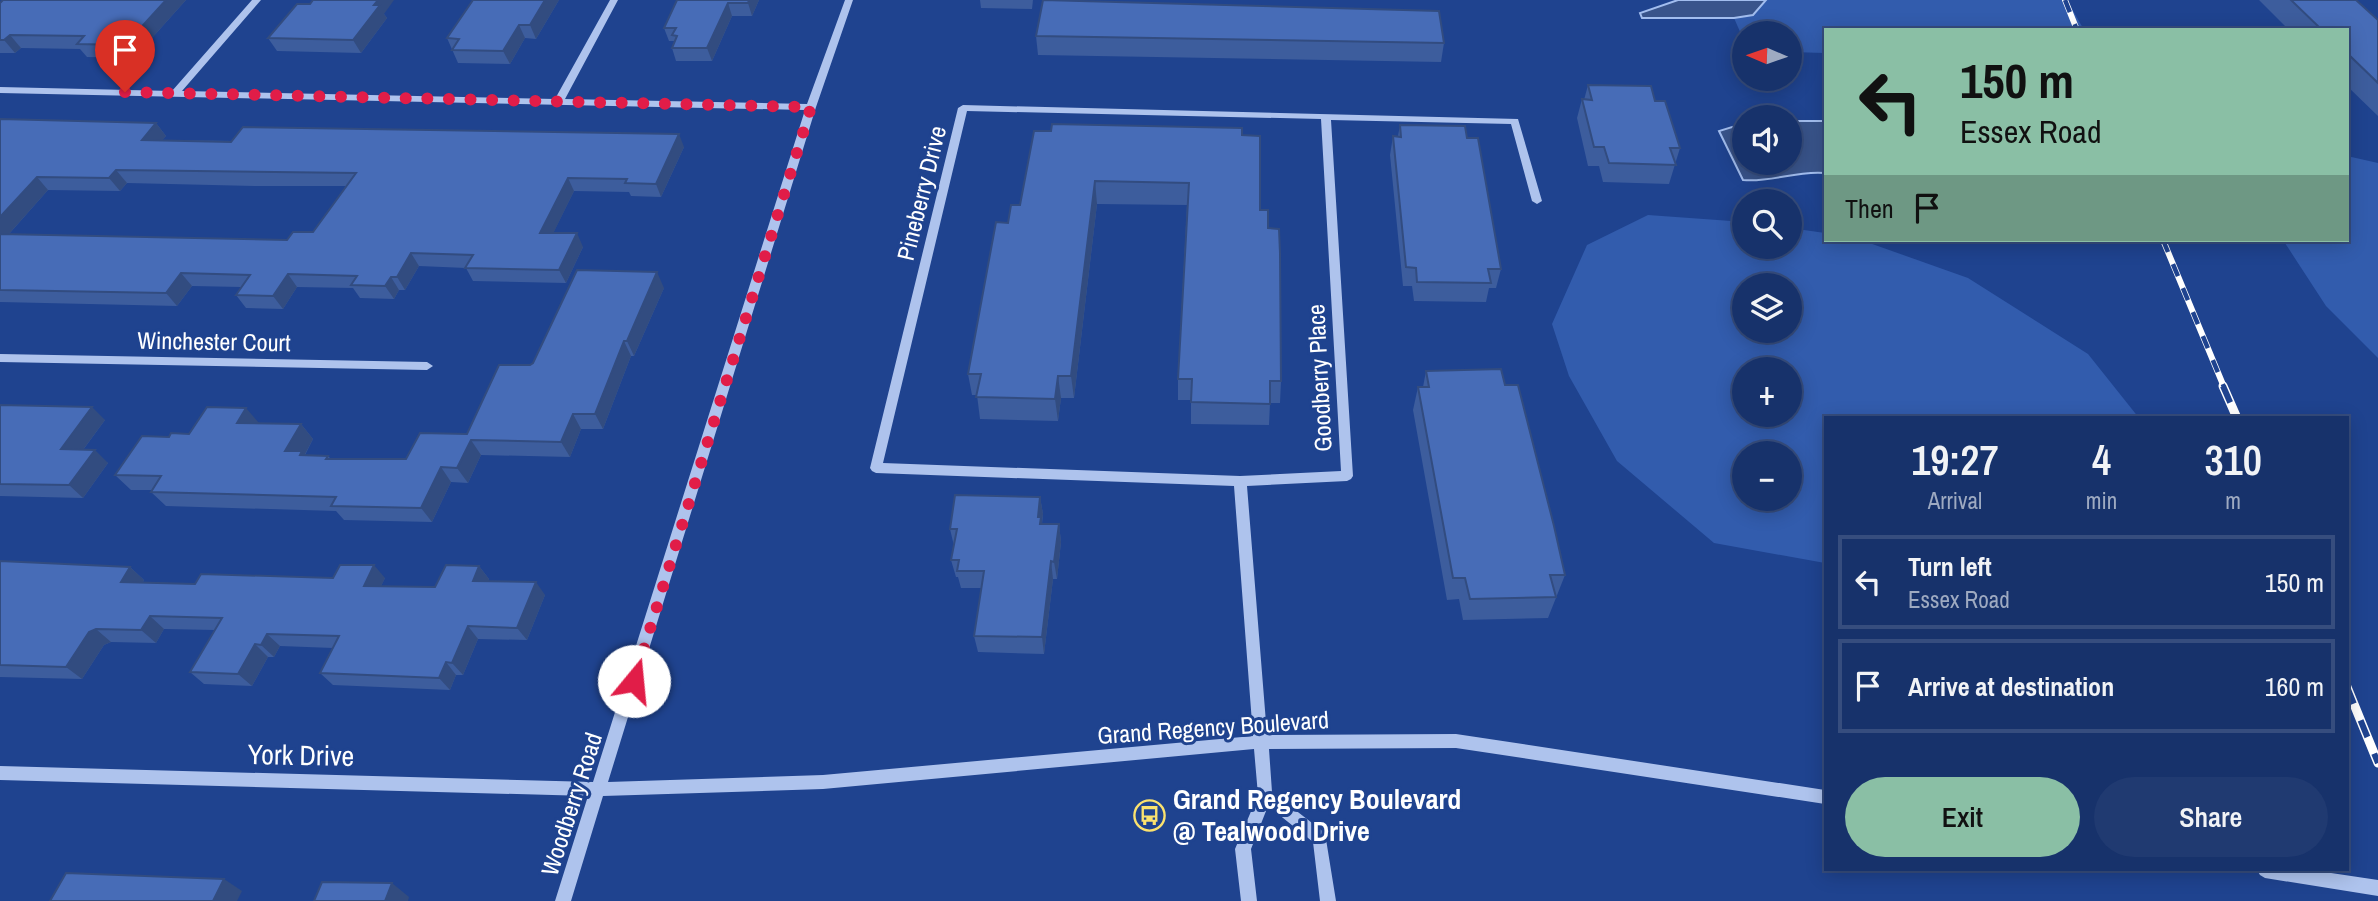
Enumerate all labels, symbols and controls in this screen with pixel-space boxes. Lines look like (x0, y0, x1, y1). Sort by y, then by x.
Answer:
pin (95, 20, 155, 92)
north arrow (1732, 21, 1802, 91)
map controls (1732, 21, 1802, 511)
icon: arrive (106, 31, 144, 69)
text: 150 m (1960, 47, 2074, 113)
icon: left (1845, 56, 1936, 147)
button: sound (1732, 105, 1802, 175)
text: Essex Road (1960, 110, 2101, 153)
street label: Pineberry Drive (889, 122, 953, 264)
button: search (1732, 189, 1802, 259)
icon: arrive (1908, 189, 1946, 227)
text: Then (1845, 191, 1894, 226)
button: layers (1732, 273, 1802, 343)
street label: Goodberry Place (1299, 303, 1339, 453)
street label: Winchester Court (137, 324, 291, 358)
button: + (1732, 357, 1802, 427)
text: 19:27 (1911, 432, 1999, 488)
text: 4 (2092, 432, 2111, 488)
text: 310 (2204, 432, 2262, 488)
button: − (1732, 441, 1802, 511)
text: Arrival (1928, 485, 1982, 516)
text: min (2086, 485, 2117, 516)
text: m (2225, 485, 2241, 516)
text: Turn left (1908, 549, 1992, 584)
icon: left (1849, 563, 1887, 601)
text: 150 m (2265, 565, 2324, 600)
text: Essex Road (1908, 584, 2010, 615)
position arrow (597, 644, 671, 718)
icon: arrive (1849, 667, 1887, 705)
text: Arrive at destination (1908, 669, 2114, 704)
text: 160 m (2265, 669, 2324, 704)
street label: Grand Regency Boulevard (1096, 703, 1330, 751)
street label: Woodberry Road (533, 728, 609, 880)
street label: York Drive (247, 735, 355, 775)
button: Exit (1845, 777, 2080, 857)
button: Share (2094, 777, 2328, 857)
place label: Grand Regency Boulevard @ Tealwood Drive (1173, 780, 1461, 850)
bus stop icon: Grand Regency Boulevard @ Tealwood Drive (1133, 798, 1167, 832)

